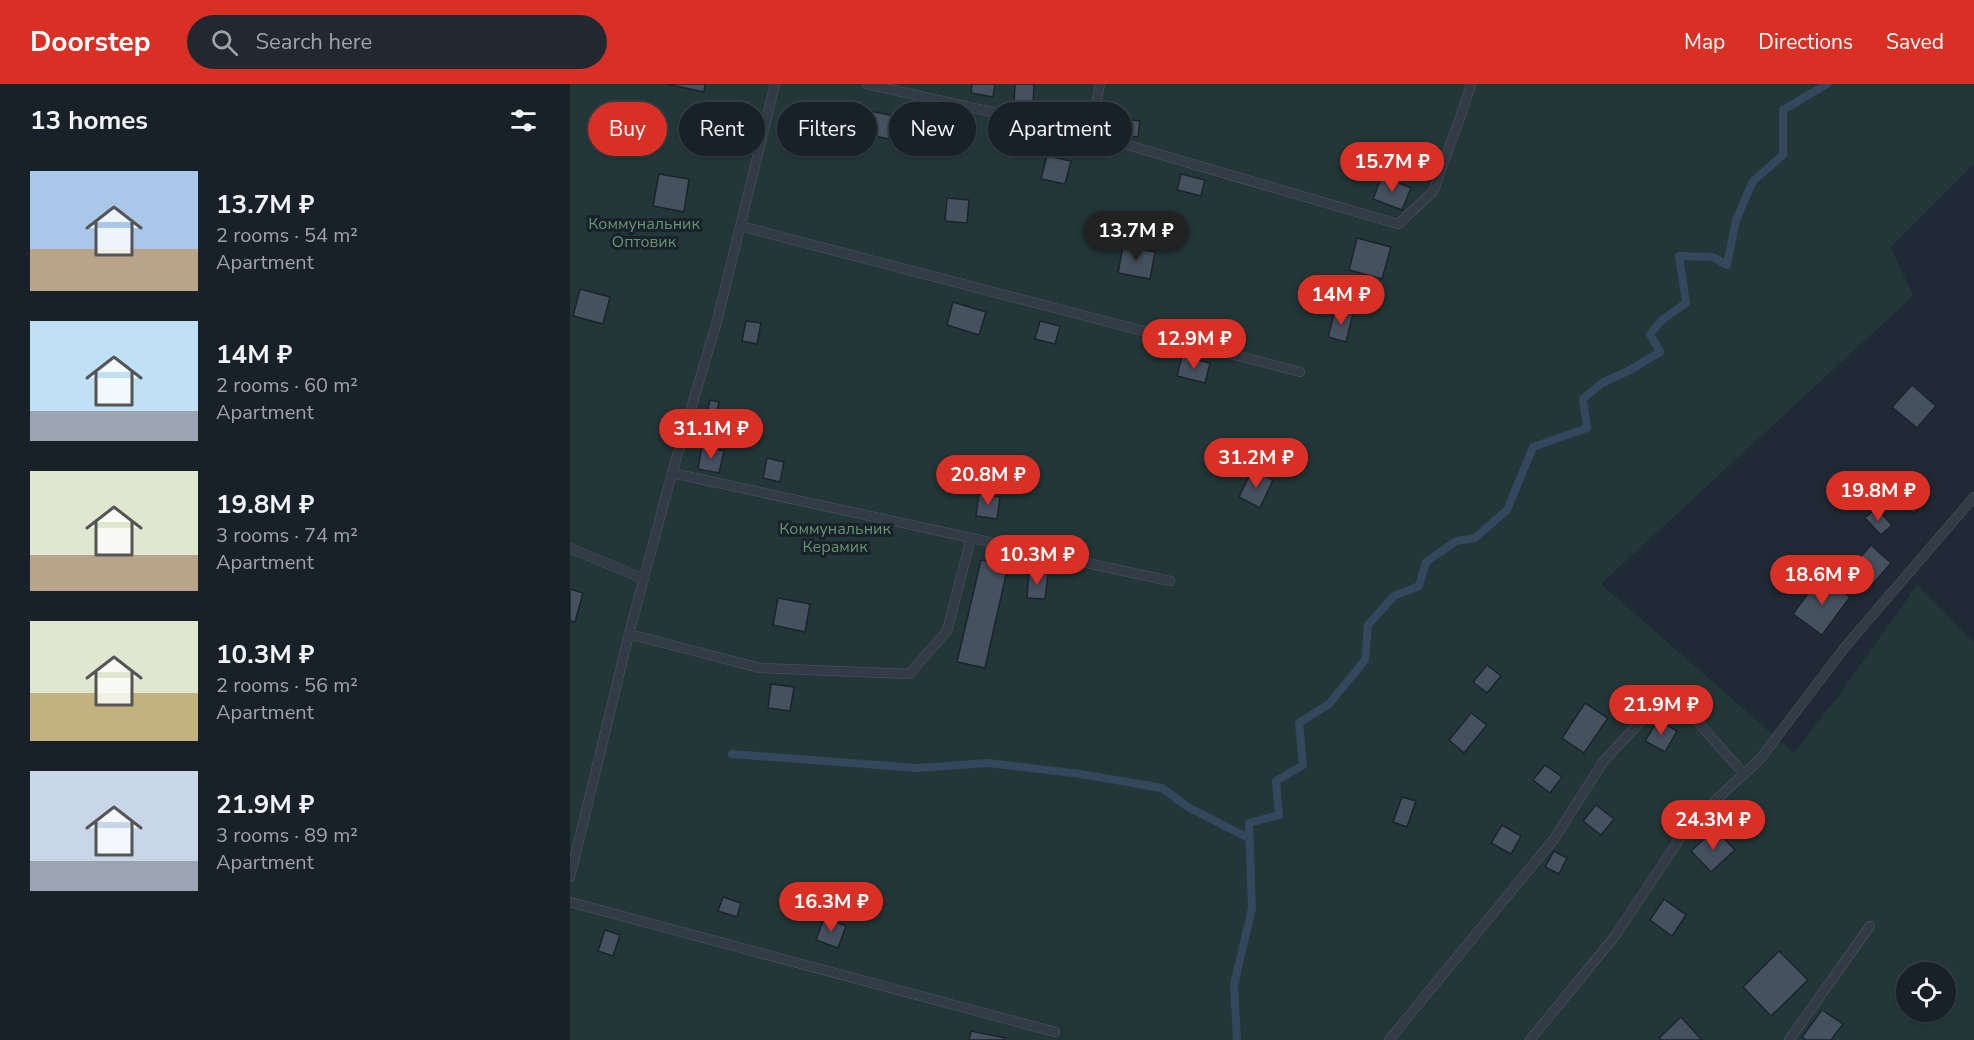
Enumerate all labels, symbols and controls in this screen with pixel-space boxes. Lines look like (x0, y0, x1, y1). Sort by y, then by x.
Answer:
search box (187, 15, 607, 69)
text: Doorstep (30, 23, 151, 61)
icon: search (208, 26, 241, 59)
text: Search here (256, 27, 372, 57)
text: Map (1684, 28, 1725, 56)
text: Directions (1758, 28, 1853, 56)
text: Saved (1886, 28, 1944, 56)
chip: Buy (588, 102, 667, 156)
chip: Rent (679, 102, 765, 156)
chip: Filters (777, 102, 877, 156)
chip: New (889, 102, 976, 156)
chip: Apartment (988, 102, 1132, 156)
text: 13 homes (30, 103, 148, 138)
icon: filters (507, 104, 540, 137)
pin: 15.7M ₽ (1337, 142, 1447, 193)
text: 15.7M ₽ (1354, 148, 1430, 175)
text: 13.7M ₽ (216, 187, 314, 222)
icon: home (78, 195, 150, 267)
pin: 13.7M ₽ (1081, 211, 1191, 262)
park label: Коммунальник Оптовик (588, 213, 700, 253)
text: 13.7M ₽ (1098, 217, 1174, 244)
text: 2 rooms · 54 m² (216, 222, 358, 249)
text: Apartment (216, 249, 314, 276)
pin: 14M ₽ (1299, 275, 1383, 326)
text: 14M ₽ (1312, 281, 1370, 308)
pin: 12.9M ₽ (1139, 319, 1249, 370)
text: 12.9M ₽ (1156, 325, 1232, 352)
text: 14M ₽ (216, 337, 292, 372)
icon: home (78, 345, 150, 417)
text: 2 rooms · 60 m² (216, 372, 358, 399)
text: Apartment (216, 399, 314, 426)
pin: 31.1M ₽ (656, 409, 766, 460)
text: 31.1M ₽ (673, 415, 749, 442)
pin: 31.2M ₽ (1201, 438, 1311, 489)
text: 31.2M ₽ (1218, 444, 1294, 471)
pin: 20.8M ₽ (933, 455, 1043, 506)
text: 20.8M ₽ (950, 461, 1026, 488)
pin: 19.8M ₽ (1823, 471, 1933, 522)
text: 19.8M ₽ (1840, 477, 1916, 504)
text: 19.8M ₽ (216, 487, 314, 522)
icon: home (78, 495, 150, 567)
park label: Коммунальник Керамик (779, 518, 891, 558)
text: 3 rooms · 74 m² (216, 522, 358, 549)
pin: 10.3M ₽ (982, 535, 1092, 586)
text: 10.3M ₽ (999, 541, 1075, 568)
text: Apartment (216, 549, 314, 576)
pin: 18.6M ₽ (1767, 555, 1877, 606)
text: 18.6M ₽ (1784, 561, 1860, 588)
text: 10.3M ₽ (216, 637, 314, 672)
icon: home (78, 645, 150, 717)
text: 2 rooms · 56 m² (216, 672, 358, 699)
pin: 21.9M ₽ (1606, 685, 1716, 736)
text: 21.9M ₽ (1623, 691, 1699, 718)
text: Apartment (216, 699, 314, 726)
text: 21.9M ₽ (216, 787, 314, 822)
icon: home (78, 795, 150, 867)
pin: 24.3M ₽ (1658, 800, 1768, 851)
text: 24.3M ₽ (1675, 806, 1751, 833)
text: 3 rooms · 89 m² (216, 822, 358, 849)
text: Apartment (216, 849, 314, 876)
pin: 16.3M ₽ (776, 882, 886, 933)
text: 16.3M ₽ (793, 888, 869, 915)
map controls (1896, 962, 1956, 1022)
button: locate (1896, 962, 1956, 1022)

